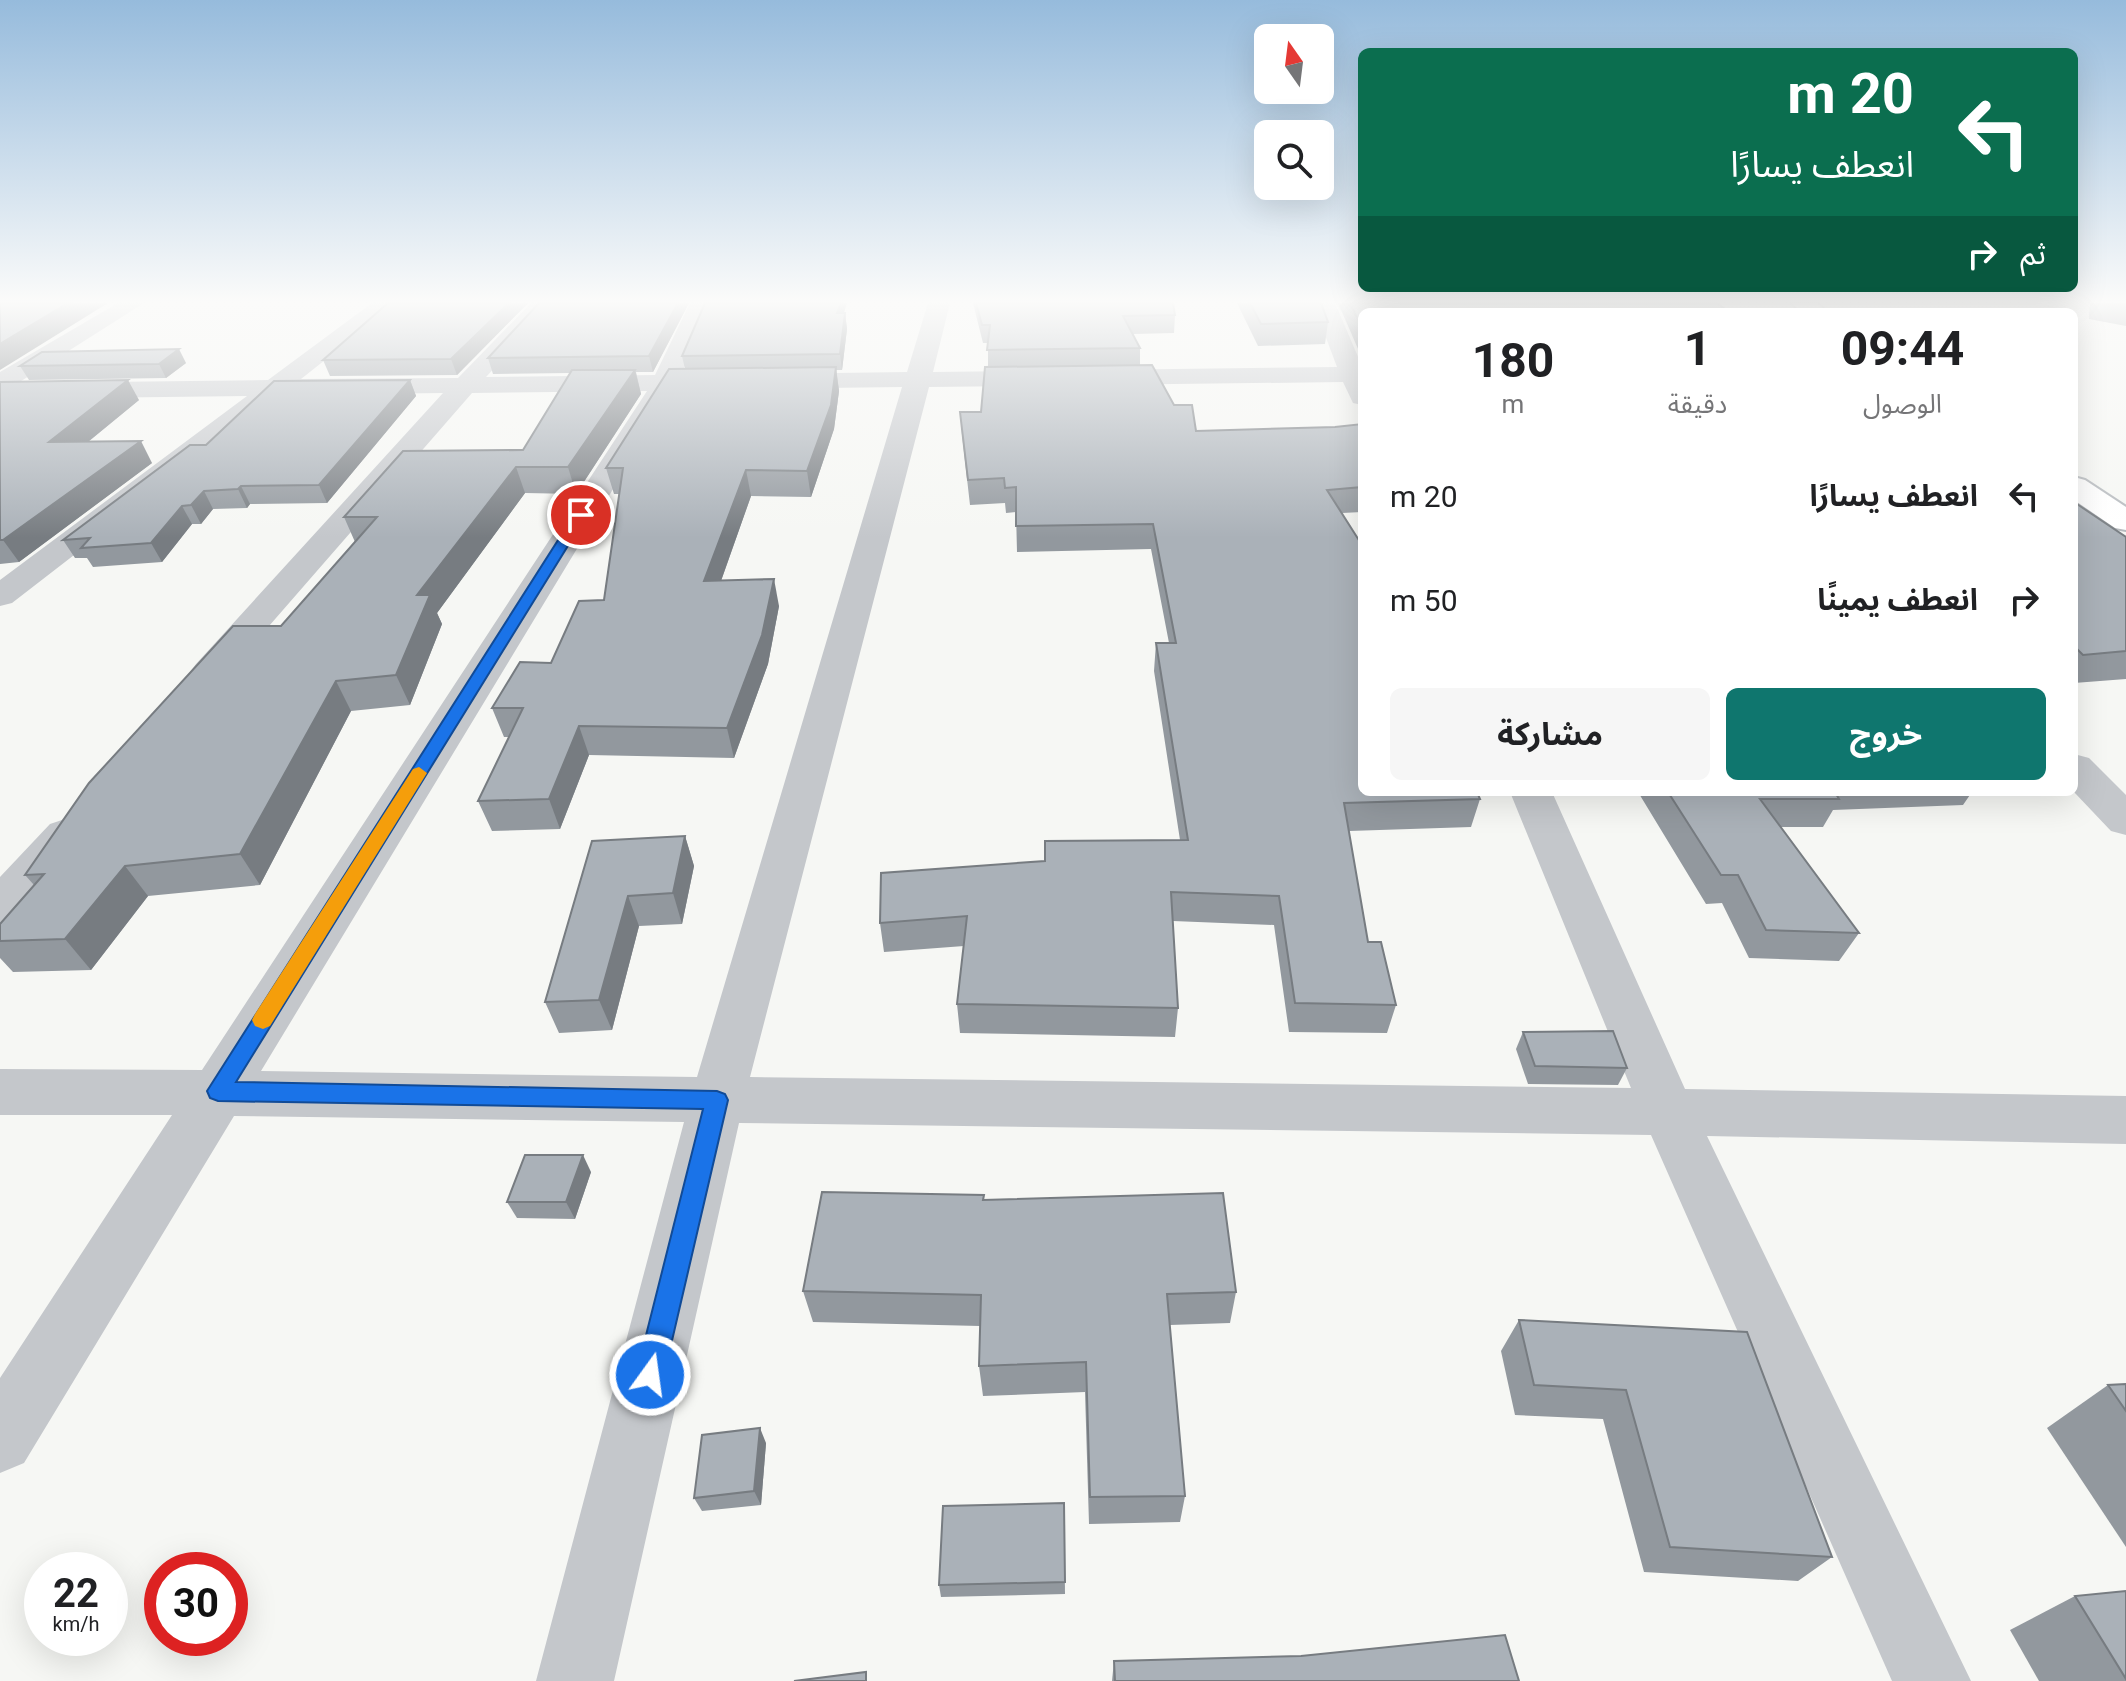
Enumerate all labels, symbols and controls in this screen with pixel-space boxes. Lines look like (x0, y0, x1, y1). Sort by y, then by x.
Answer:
north arrow (1254, 24, 1334, 104)
map controls (1254, 24, 1334, 200)
text: 20 m (1787, 61, 1914, 127)
icon: left (1942, 80, 2046, 184)
button: search (1254, 120, 1334, 200)
text: انعطف يسارًا (1730, 144, 1914, 186)
icon: right (1960, 232, 2004, 276)
text: ثم (2020, 236, 2046, 271)
text: 1 (1684, 320, 1711, 377)
text: 09:44 (1841, 320, 1964, 377)
text: 180 (1472, 332, 1554, 389)
text: m (1502, 389, 1524, 419)
text: دقيقة (1668, 389, 1727, 419)
text: الوصول (1863, 389, 1942, 419)
icon: left (2002, 474, 2046, 518)
text: انعطف يسارًا (1809, 478, 1978, 513)
text: 20 m (1390, 479, 1458, 514)
pin (547, 481, 615, 549)
icon: arrive (559, 493, 603, 537)
icon: right (2002, 578, 2046, 622)
text: انعطف يمينًا (1817, 582, 1978, 617)
text: 50 m (1390, 583, 1458, 618)
button: مشاركة (1390, 688, 1710, 780)
button: خروج (1726, 688, 2046, 780)
position arrow (608, 1333, 692, 1417)
speed limit sign: 30 (144, 1552, 248, 1656)
text: 22 (53, 1570, 99, 1617)
text: km/h (53, 1612, 99, 1636)

